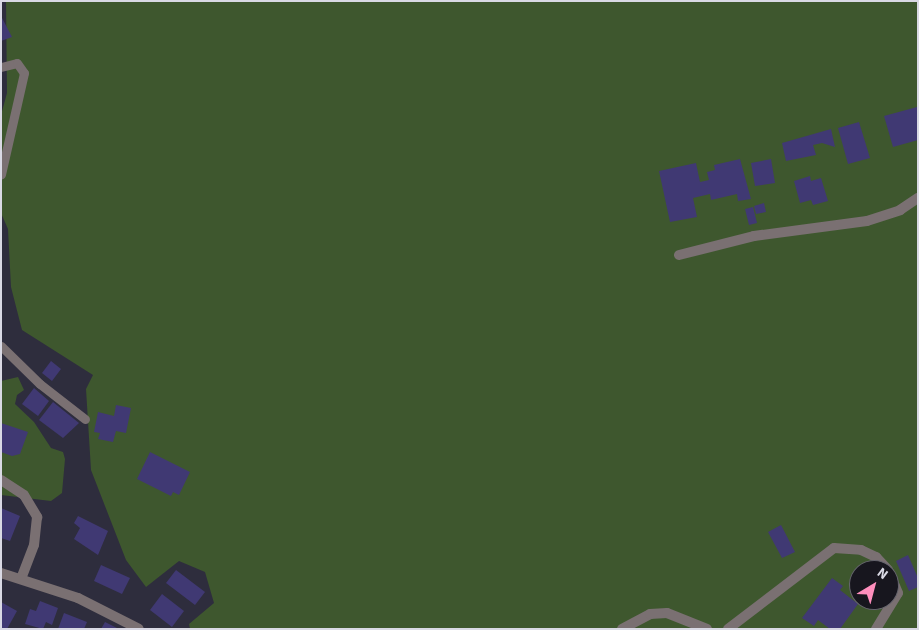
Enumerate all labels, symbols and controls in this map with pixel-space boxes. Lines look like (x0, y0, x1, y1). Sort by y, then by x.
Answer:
north arrow (849, 560, 899, 610)
text: N (873, 563, 892, 585)

